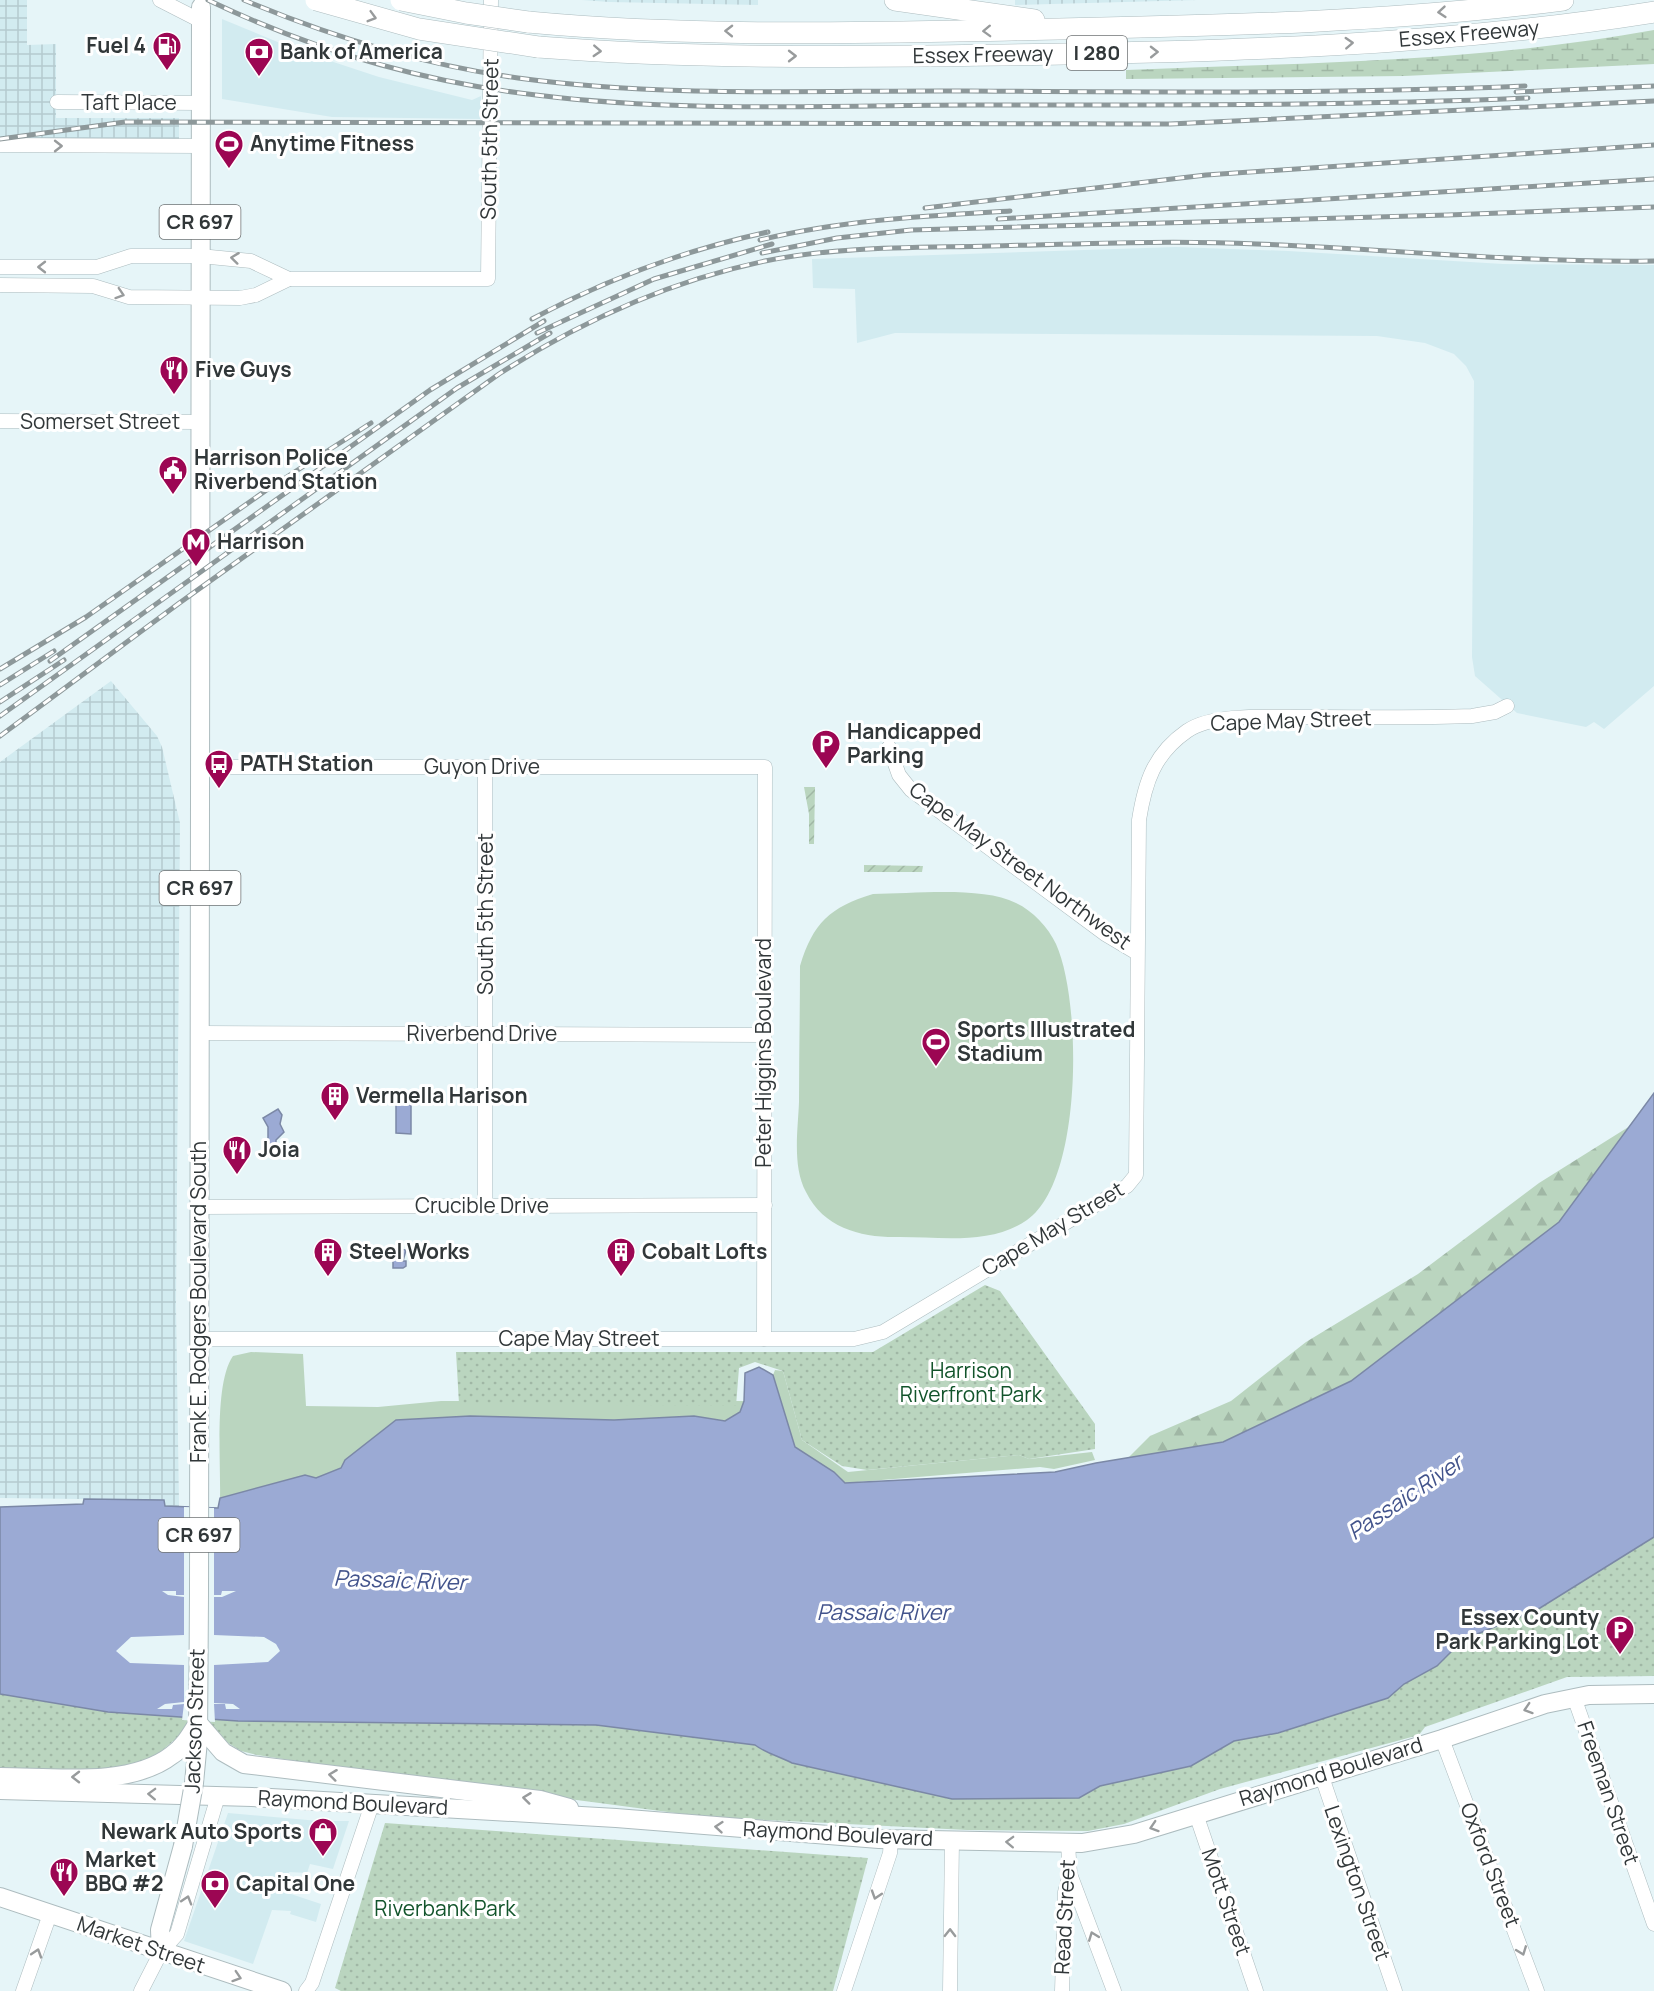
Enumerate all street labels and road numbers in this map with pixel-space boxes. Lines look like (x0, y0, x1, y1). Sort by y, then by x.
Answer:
street label: Essex Freeway (1398, 13, 1540, 53)
road number: I 280 (1067, 36, 1127, 70)
street label: Essex Freeway (912, 39, 1054, 69)
street label: South 5th Street (474, 58, 504, 220)
street label: Taft Place (81, 88, 177, 116)
road number: CR 697 (160, 205, 240, 239)
street label: Somerset Street (20, 407, 180, 435)
street label: Cape May Street (1210, 703, 1372, 737)
street label: Guyon Drive (424, 752, 540, 780)
street label: Cape May Street Northwest (904, 775, 1137, 955)
street label: South 5th Street (471, 833, 499, 995)
road number: CR 697 (160, 871, 240, 905)
street label: Peter Higgins Boulevard (749, 938, 777, 1168)
street label: Riverbend Drive (407, 1019, 557, 1047)
street label: Frank E. Rodgers Boulevard South (184, 1141, 212, 1463)
street label: Cape May Street (976, 1175, 1129, 1282)
street label: Crucible Drive (415, 1191, 549, 1219)
street label: Cape May Street (498, 1324, 660, 1352)
road number: CR 697 (158, 1518, 240, 1552)
street label: Jackson Street (177, 1648, 211, 1794)
street label: Freeman Street (1571, 1717, 1647, 1868)
street label: Raymond Boulevard (1235, 1730, 1426, 1812)
street label: Raymond Boulevard (257, 1783, 449, 1821)
street label: Oxford Street (1454, 1798, 1527, 1931)
street label: Lexington Street (1318, 1801, 1398, 1964)
street label: Raymond Boulevard (742, 1814, 934, 1852)
street label: Mott Street (1196, 1844, 1258, 1959)
street label: Read Street (1047, 1859, 1081, 1975)
street label: Market Street (74, 1909, 209, 1979)

